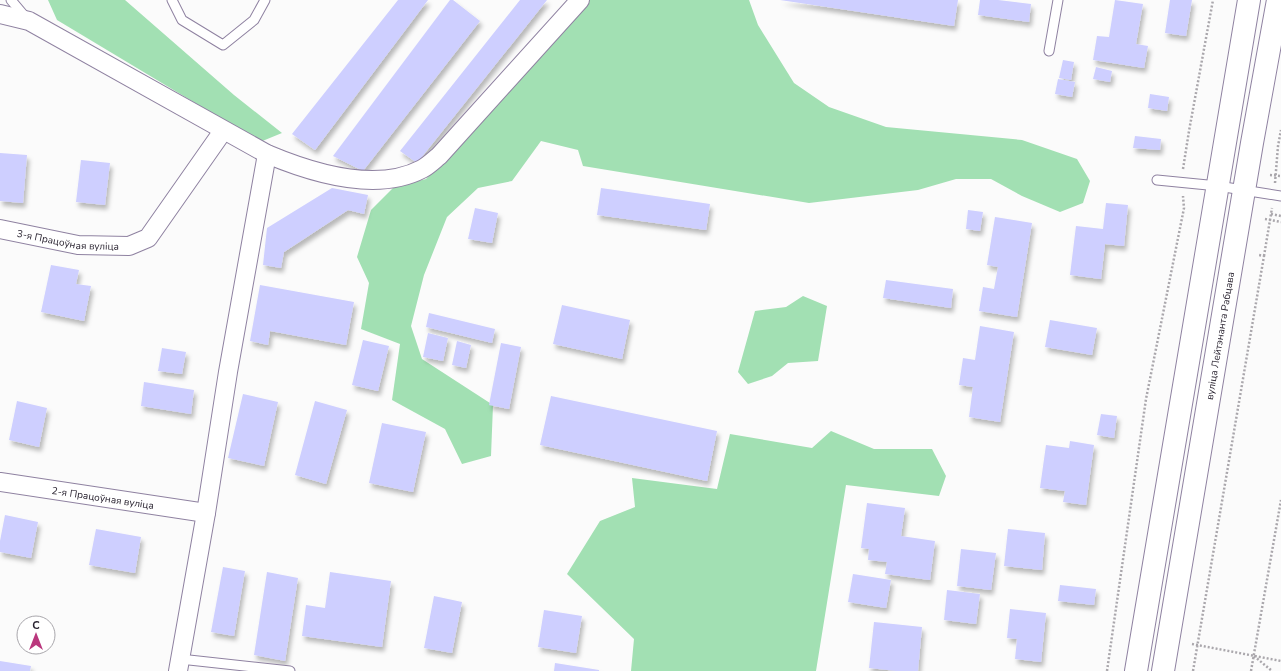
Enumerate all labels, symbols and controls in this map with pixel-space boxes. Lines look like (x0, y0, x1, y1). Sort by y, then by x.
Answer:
street label: 3-я Працоўная вуліца (15, 227, 119, 254)
street label: вуліца Лейтэнанта Рабцава (1203, 271, 1238, 401)
street label: 2-я Працоўная вуліца (51, 484, 155, 513)
north arrow (16, 615, 56, 655)
text: С (32, 618, 40, 633)

